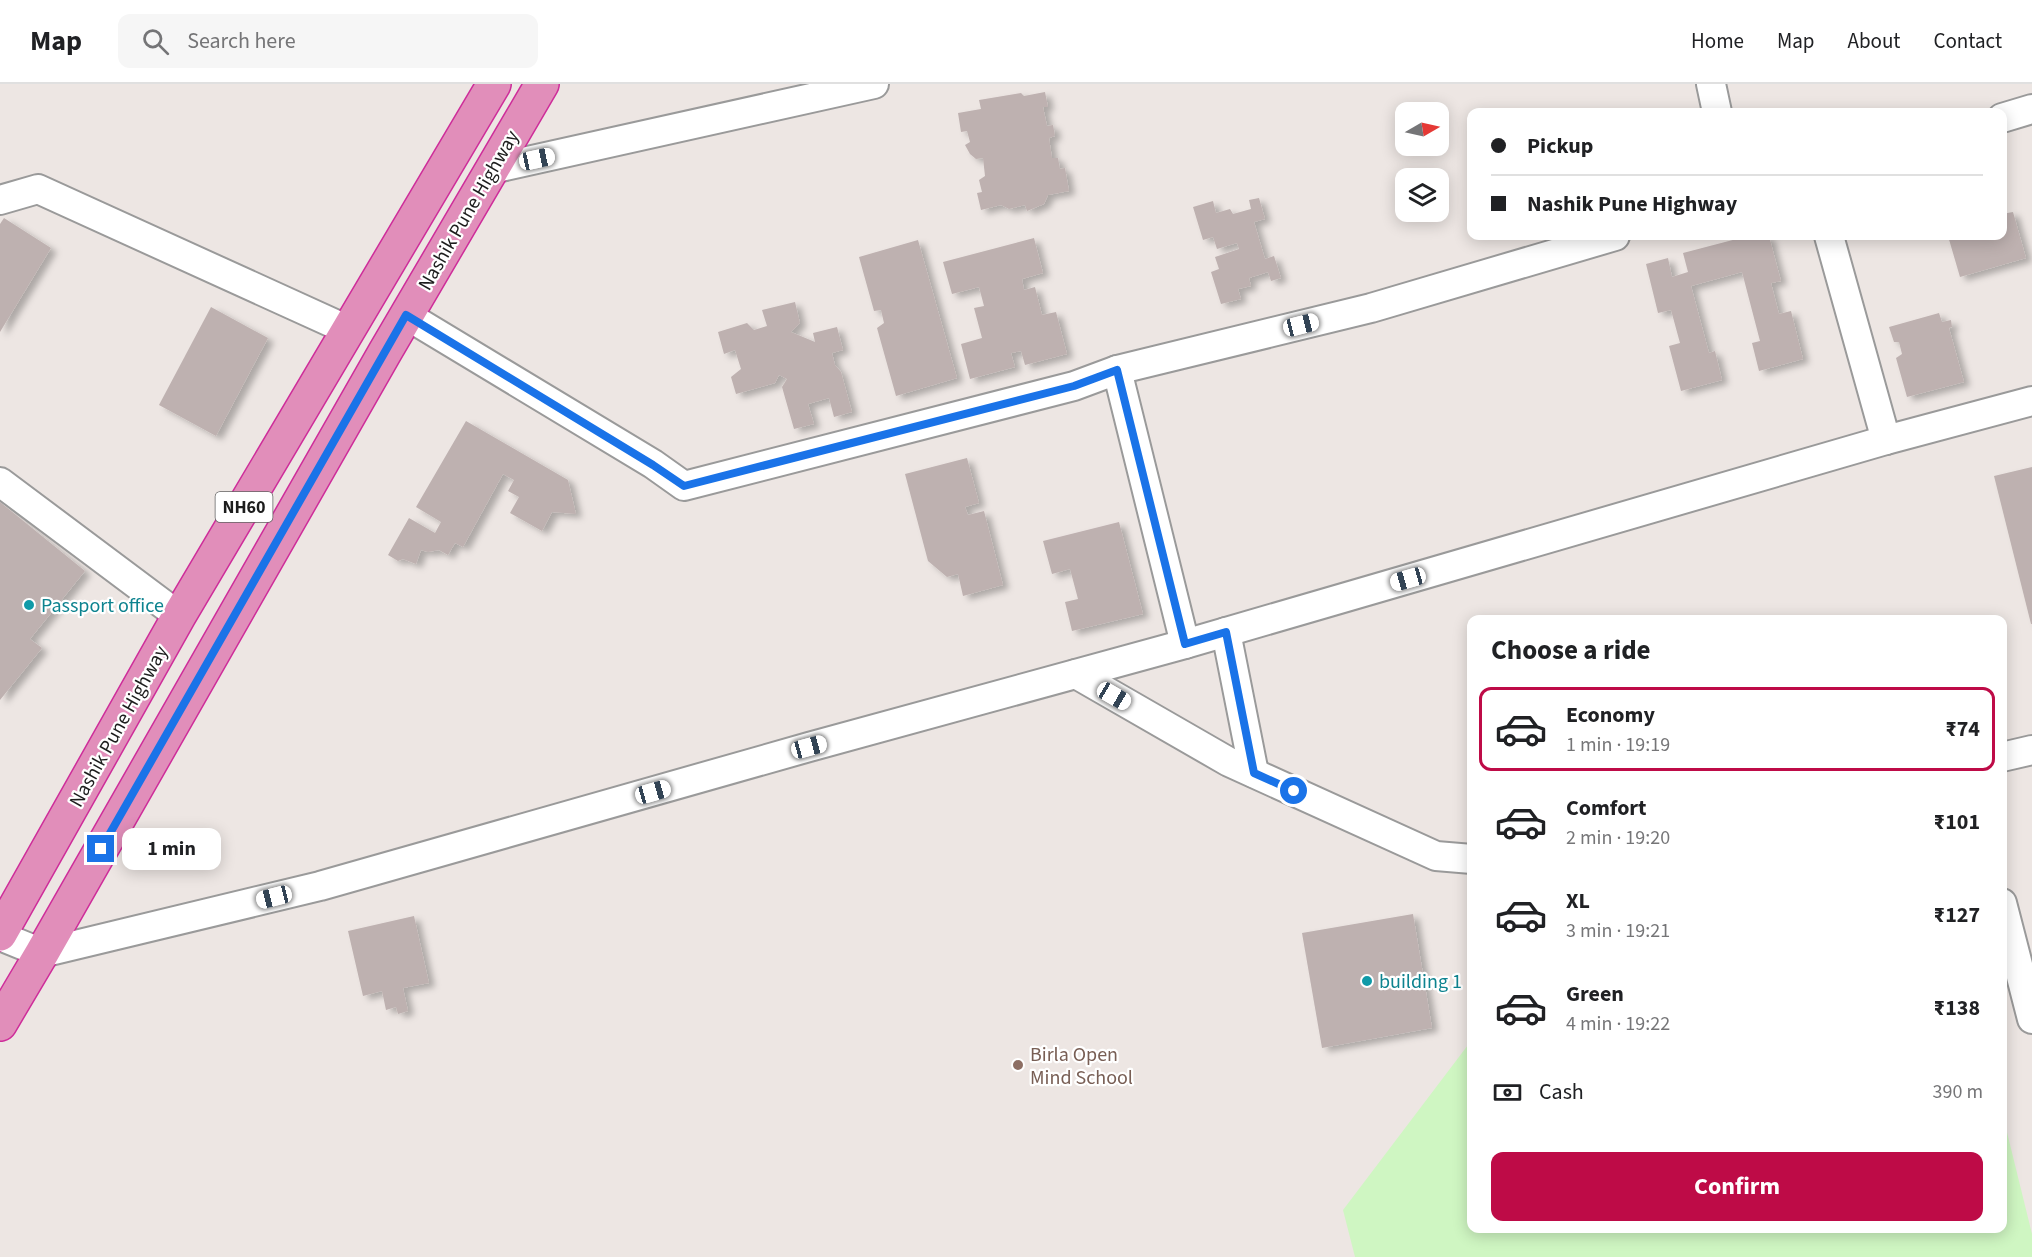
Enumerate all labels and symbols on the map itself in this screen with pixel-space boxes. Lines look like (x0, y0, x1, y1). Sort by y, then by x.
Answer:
north arrow (1395, 102, 1449, 156)
street label: Nashik Pune Highway (412, 125, 526, 296)
car (518, 146, 556, 172)
car (1281, 312, 1321, 338)
road number: NH60 (216, 492, 272, 522)
car (1388, 565, 1428, 593)
place label: Passport office (41, 592, 164, 620)
marker: Passport office (22, 598, 36, 612)
street label: Nashik Pune Highway (63, 640, 175, 812)
car (1094, 679, 1134, 713)
car (789, 734, 829, 760)
route start (1280, 777, 1307, 804)
car (633, 778, 673, 806)
callout: 1 min (122, 828, 221, 870)
route end (87, 835, 114, 862)
car (254, 884, 294, 910)
place label: building 1 (1379, 968, 1462, 996)
marker: building 1 (1360, 974, 1374, 988)
place label: Birla Open Mind School (1030, 1041, 1133, 1092)
marker: Birla Open Mind School (1011, 1058, 1025, 1072)

